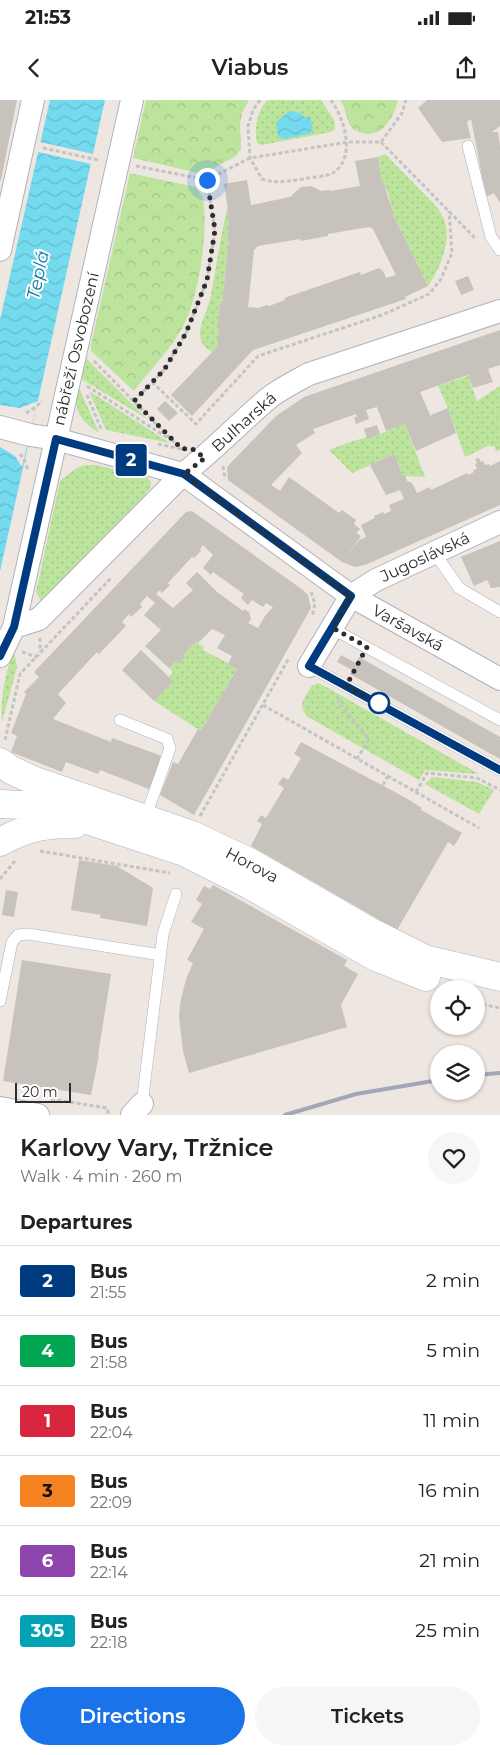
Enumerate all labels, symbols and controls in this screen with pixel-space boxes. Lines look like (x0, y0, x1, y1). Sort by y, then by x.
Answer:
text: 21:53 (25, 6, 71, 29)
icon: back (20, 54, 48, 82)
text: Viabus (212, 54, 288, 81)
icon: share (452, 54, 480, 82)
your location (195, 168, 220, 193)
water label: Teplá (22, 249, 54, 301)
street label: nábřeží Osvobození (49, 270, 103, 427)
street label: Bulharská (208, 388, 280, 456)
line badge: 2 (115, 444, 147, 476)
text: 2 (126, 449, 136, 471)
street label: Jugoslávská (376, 528, 473, 586)
street label: Varšavská (369, 601, 447, 655)
unlabelled marker (368, 692, 390, 714)
street label: Horova (222, 843, 282, 887)
map controls (430, 980, 485, 1100)
button: locate (430, 980, 485, 1035)
button: layers (430, 1045, 485, 1100)
scale bar (15, 1080, 71, 1103)
text: 20 m (22, 1083, 58, 1101)
button: heart (428, 1132, 480, 1184)
text: Karlovy Vary, Tržnice (20, 1133, 273, 1162)
text: Walk · 4 min · 260 m (20, 1167, 182, 1186)
text: Departures (20, 1211, 132, 1234)
text: Bus (90, 1260, 128, 1283)
text: 2 min (426, 1269, 480, 1292)
text: 2 (42, 1270, 53, 1292)
text: 21:55 (90, 1283, 126, 1302)
text: Bus (90, 1330, 128, 1353)
text: 5 min (426, 1339, 480, 1362)
text: 4 (41, 1340, 54, 1362)
text: 21:58 (90, 1353, 128, 1372)
text: Bus (90, 1400, 128, 1423)
text: 11 min (423, 1409, 480, 1432)
text: 1 (44, 1410, 51, 1432)
text: 22:04 (90, 1423, 133, 1442)
text: Bus (90, 1470, 128, 1493)
text: 16 min (418, 1479, 480, 1502)
text: 3 (42, 1480, 53, 1502)
text: 22:09 (90, 1493, 132, 1512)
text: Bus (90, 1540, 128, 1563)
text: 21 min (419, 1549, 480, 1572)
text: 6 (42, 1550, 53, 1572)
text: 22:14 (90, 1563, 128, 1582)
text: Bus (90, 1610, 128, 1633)
text: 25 min (415, 1619, 480, 1642)
text: 305 (31, 1620, 64, 1642)
text: 22:18 (90, 1633, 128, 1652)
button: Directions (20, 1687, 245, 1745)
button: Tickets (255, 1687, 480, 1745)

